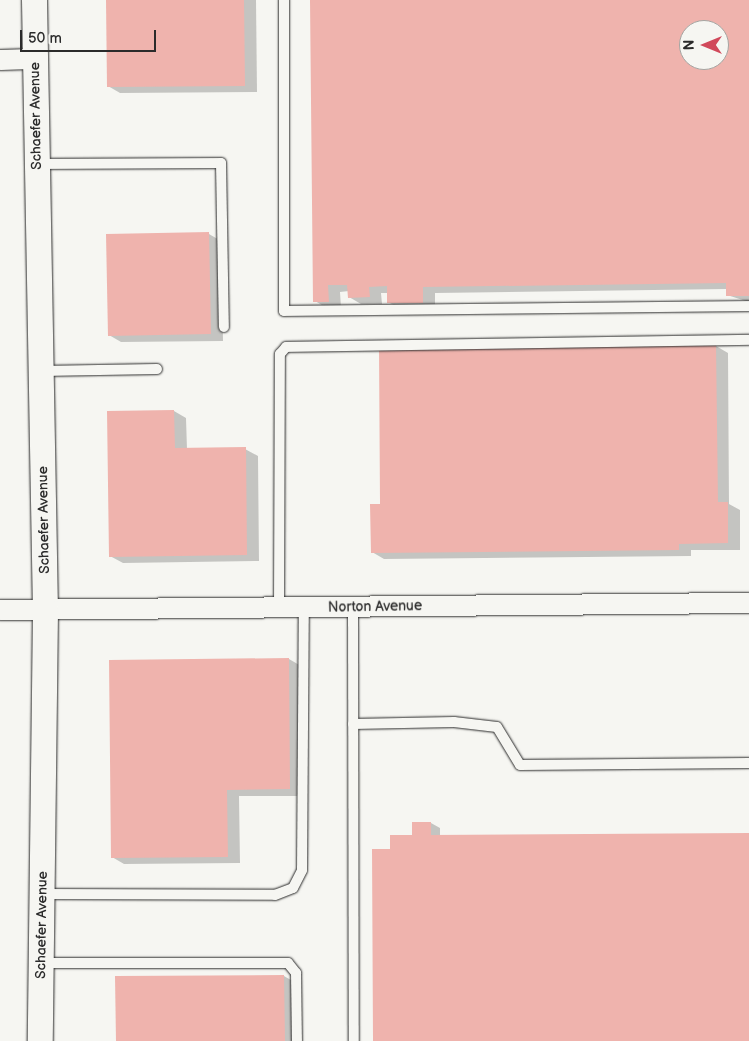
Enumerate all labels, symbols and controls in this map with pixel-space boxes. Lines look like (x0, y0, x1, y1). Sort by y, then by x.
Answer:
scale bar (22, 20, 159, 52)
north arrow (679, 20, 729, 70)
text: 50 m (28, 29, 62, 48)
text: N (681, 40, 698, 50)
street label: Schaefer Avenue (27, 62, 45, 170)
street label: Schaefer Avenue (35, 466, 53, 574)
street label: Norton Avenue (328, 598, 422, 616)
street label: Schaefer Avenue (33, 871, 51, 979)

